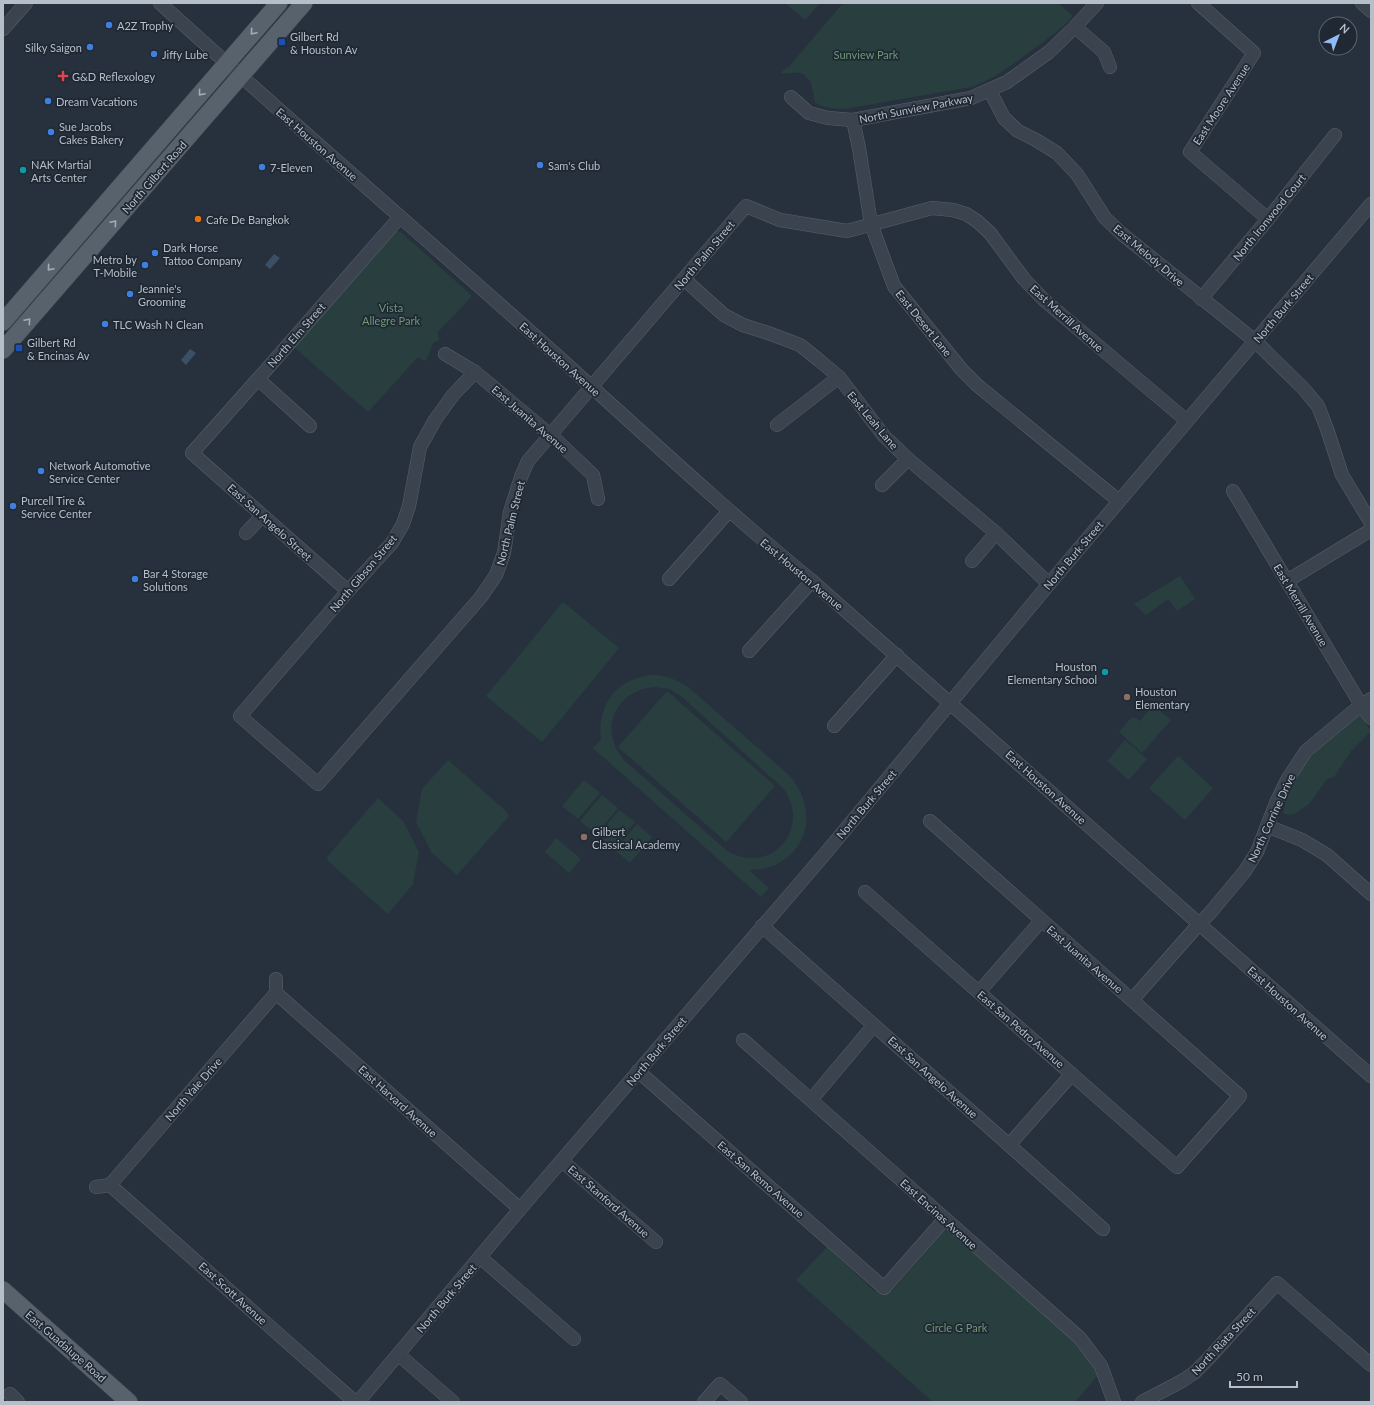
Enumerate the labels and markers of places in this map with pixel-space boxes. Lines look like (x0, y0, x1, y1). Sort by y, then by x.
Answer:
place label: A2Z Trophy (117, 19, 173, 32)
marker: A2Z Trophy (104, 20, 114, 30)
place label: Gilbert Rd & Houston Av (290, 30, 358, 56)
marker: Gilbert Rd & Houston Av (277, 37, 287, 47)
place label: Silky Saigon (25, 41, 82, 54)
marker: Silky Saigon (85, 42, 95, 52)
place label: Jiffy Lube (162, 48, 208, 61)
marker: Jiffy Lube (149, 49, 159, 59)
marker: G&D Reflexology (57, 70, 69, 82)
place label: G&D Reflexology (72, 70, 156, 83)
place label: Dream Vacations (56, 95, 138, 108)
marker: Dream Vacations (43, 96, 53, 106)
place label: Sue Jacobs Cakes Bakery (59, 120, 124, 146)
marker: Sue Jacobs Cakes Bakery (46, 127, 56, 137)
place label: NAK Martial Arts Center (31, 158, 91, 184)
place label: Sam's Club (548, 159, 600, 172)
marker: Sam's Club (535, 160, 545, 170)
place label: 7-Eleven (270, 161, 313, 174)
marker: 7-Eleven (257, 162, 267, 172)
marker: NAK Martial Arts Center (18, 165, 28, 175)
place label: Cafe De Bangkok (206, 213, 290, 226)
marker: Cafe De Bangkok (193, 214, 203, 224)
place label: Dark Horse Tattoo Company (163, 241, 243, 267)
marker: Dark Horse Tattoo Company (150, 248, 160, 258)
place label: Metro by T-Mobile (93, 253, 137, 279)
marker: Metro by T-Mobile (140, 260, 150, 270)
place label: Jeannie's Grooming (138, 282, 186, 308)
marker: Jeannie's Grooming (125, 289, 135, 299)
place label: TLC Wash N Clean (113, 318, 203, 331)
marker: TLC Wash N Clean (100, 319, 110, 329)
place label: Gilbert Rd & Encinas Av (27, 336, 90, 362)
marker: Gilbert Rd & Encinas Av (14, 343, 24, 353)
place label: Network Automotive Service Center (49, 459, 151, 485)
marker: Network Automotive Service Center (36, 466, 46, 476)
place label: Purcell Tire & Service Center (21, 494, 92, 520)
marker: Purcell Tire & Service Center (8, 501, 18, 511)
place label: Bar 4 Storage Solutions (143, 567, 208, 593)
marker: Bar 4 Storage Solutions (130, 574, 140, 584)
place label: Houston Elementary School (1007, 660, 1097, 686)
marker: Houston Elementary School (1100, 667, 1110, 677)
place label: Houston Elementary (1135, 685, 1190, 711)
marker: Houston Elementary (1122, 692, 1132, 702)
place label: Gilbert Classical Academy (592, 825, 680, 851)
marker: Gilbert Classical Academy (579, 832, 589, 842)

